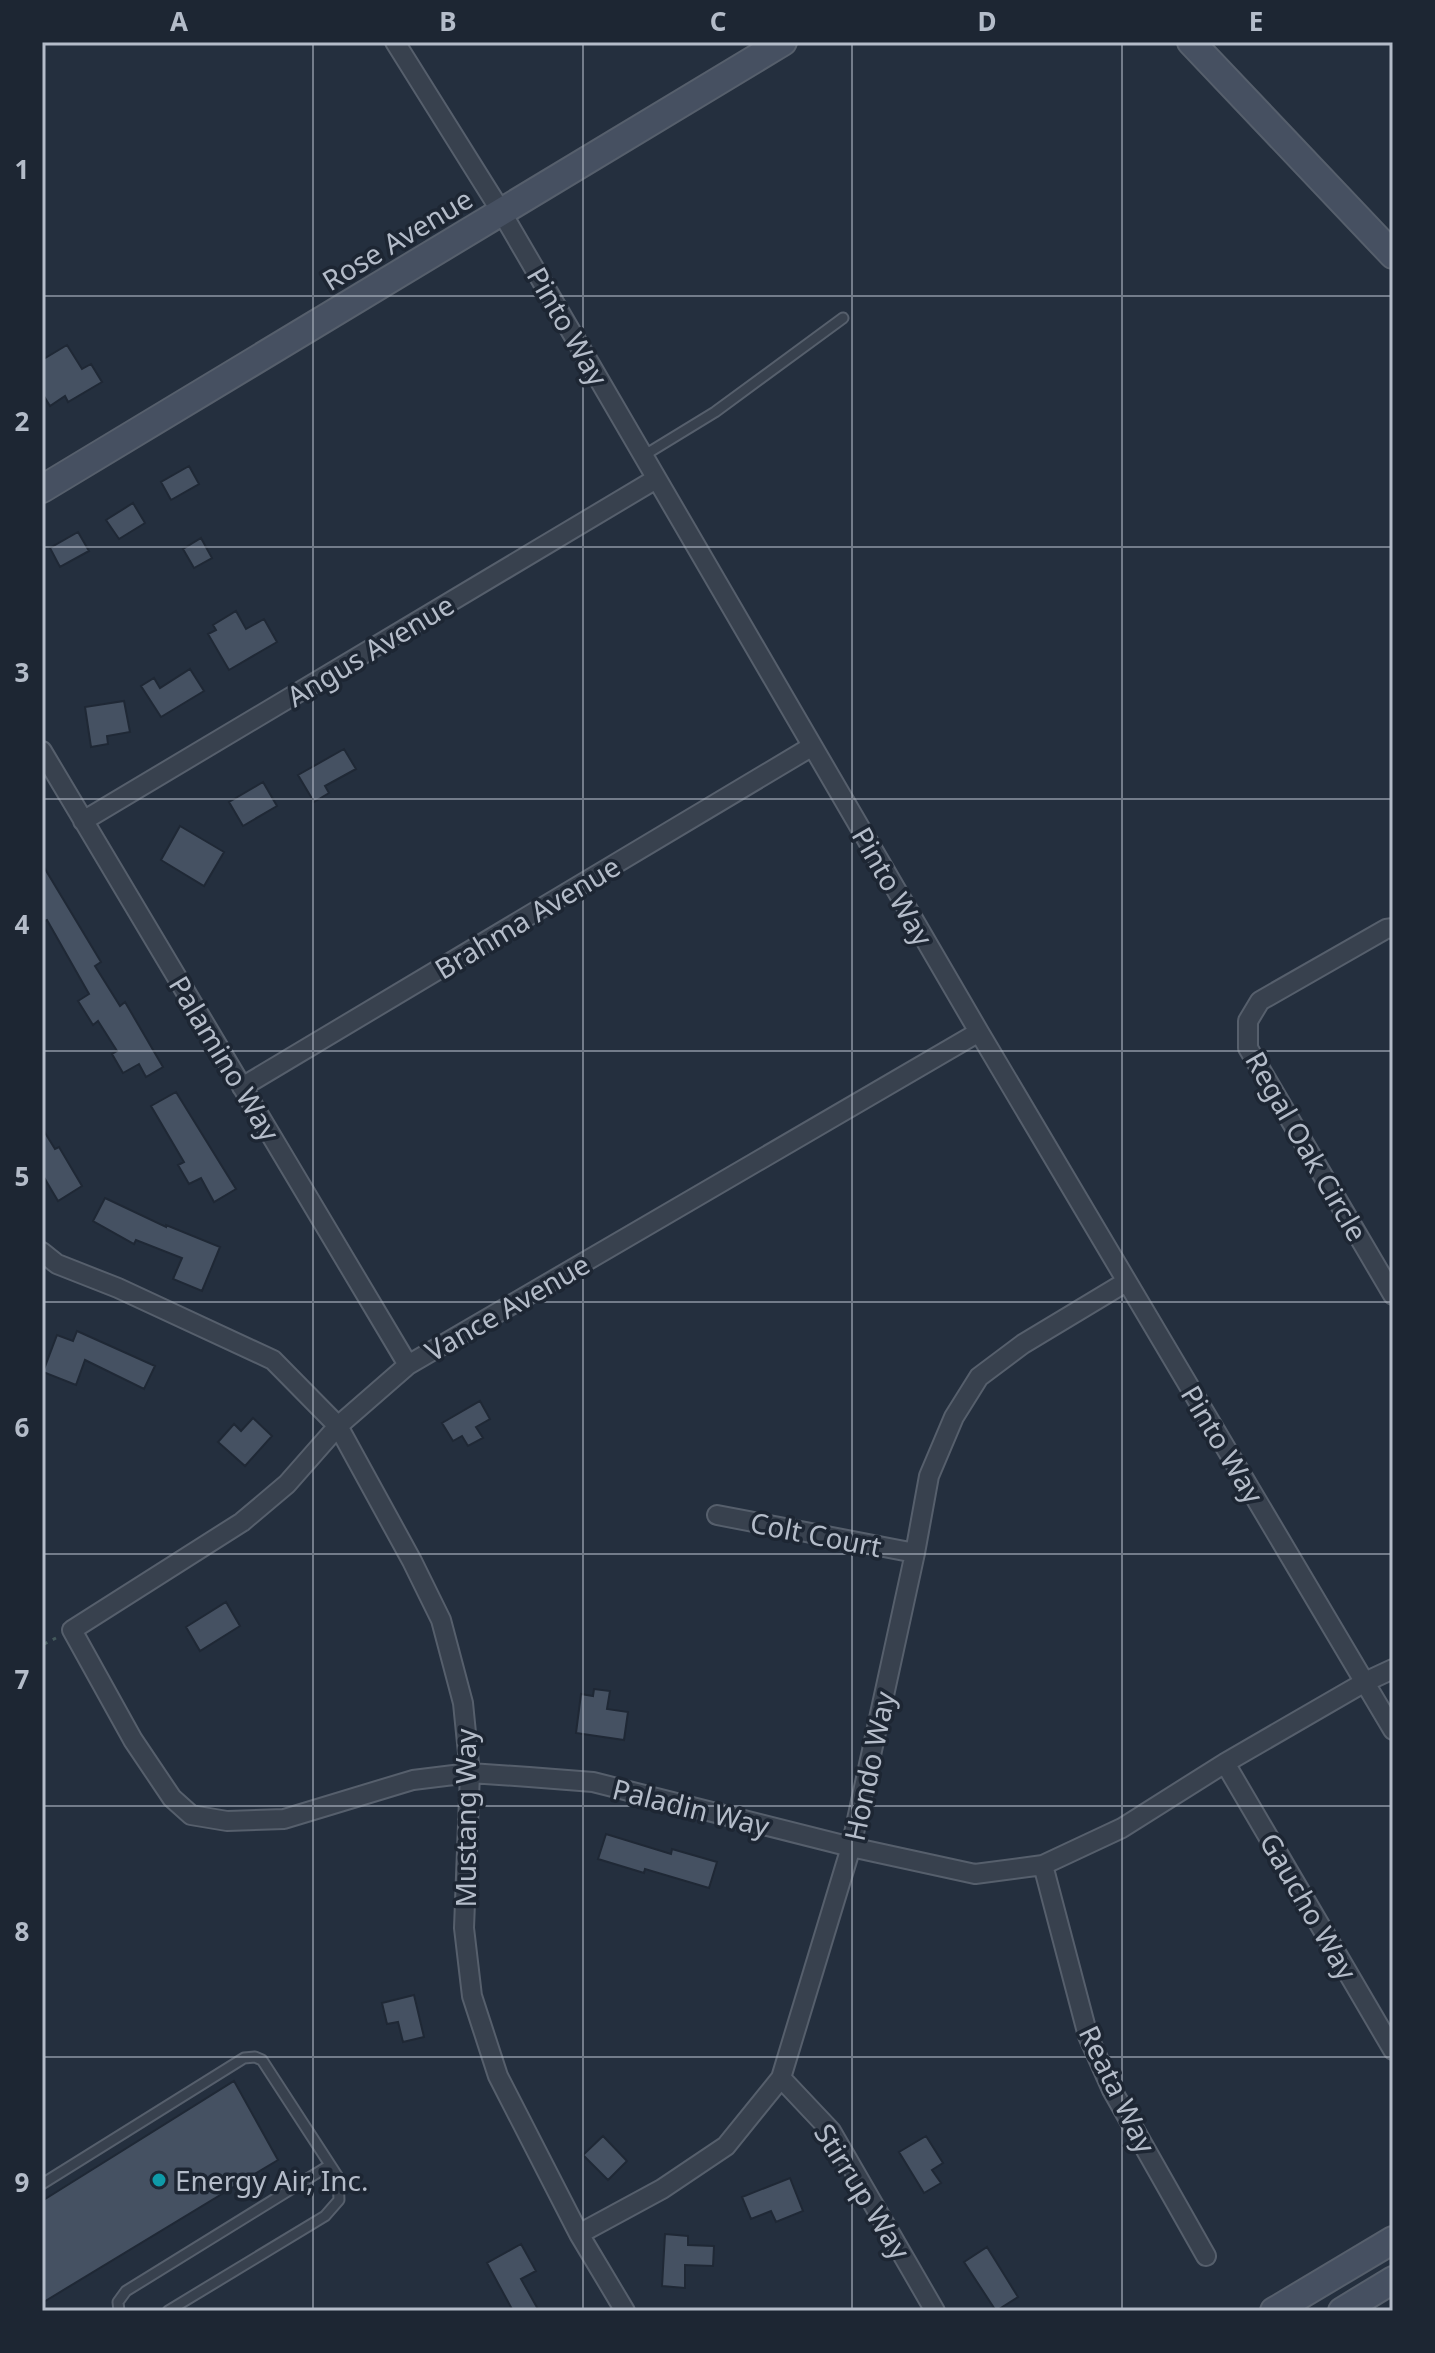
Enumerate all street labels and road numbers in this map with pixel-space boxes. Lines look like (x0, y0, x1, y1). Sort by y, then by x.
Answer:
street label: Rose Avenue (315, 179, 479, 299)
street label: Pinto Way (519, 260, 618, 393)
street label: Angus Avenue (279, 585, 461, 715)
street label: Pinto Way (844, 820, 943, 953)
street label: Brahma Avenue (427, 847, 627, 987)
street label: Palamino Way (161, 969, 290, 1148)
street label: Regal Oak Circle (1237, 1044, 1377, 1248)
street label: Vance Avenue (418, 1245, 596, 1369)
street label: Pinto Way (1173, 1378, 1273, 1511)
street label: Colt Court (747, 1503, 885, 1565)
street label: Hondo Way (835, 1687, 904, 1844)
street label: Mustang Way (446, 1728, 484, 1908)
street label: Paladin Way (609, 1769, 774, 1845)
street label: Gaucho Way (1252, 1826, 1367, 1987)
street label: Reata Way (1071, 2019, 1166, 2160)
street label: Stirrup Way (806, 2116, 920, 2267)

